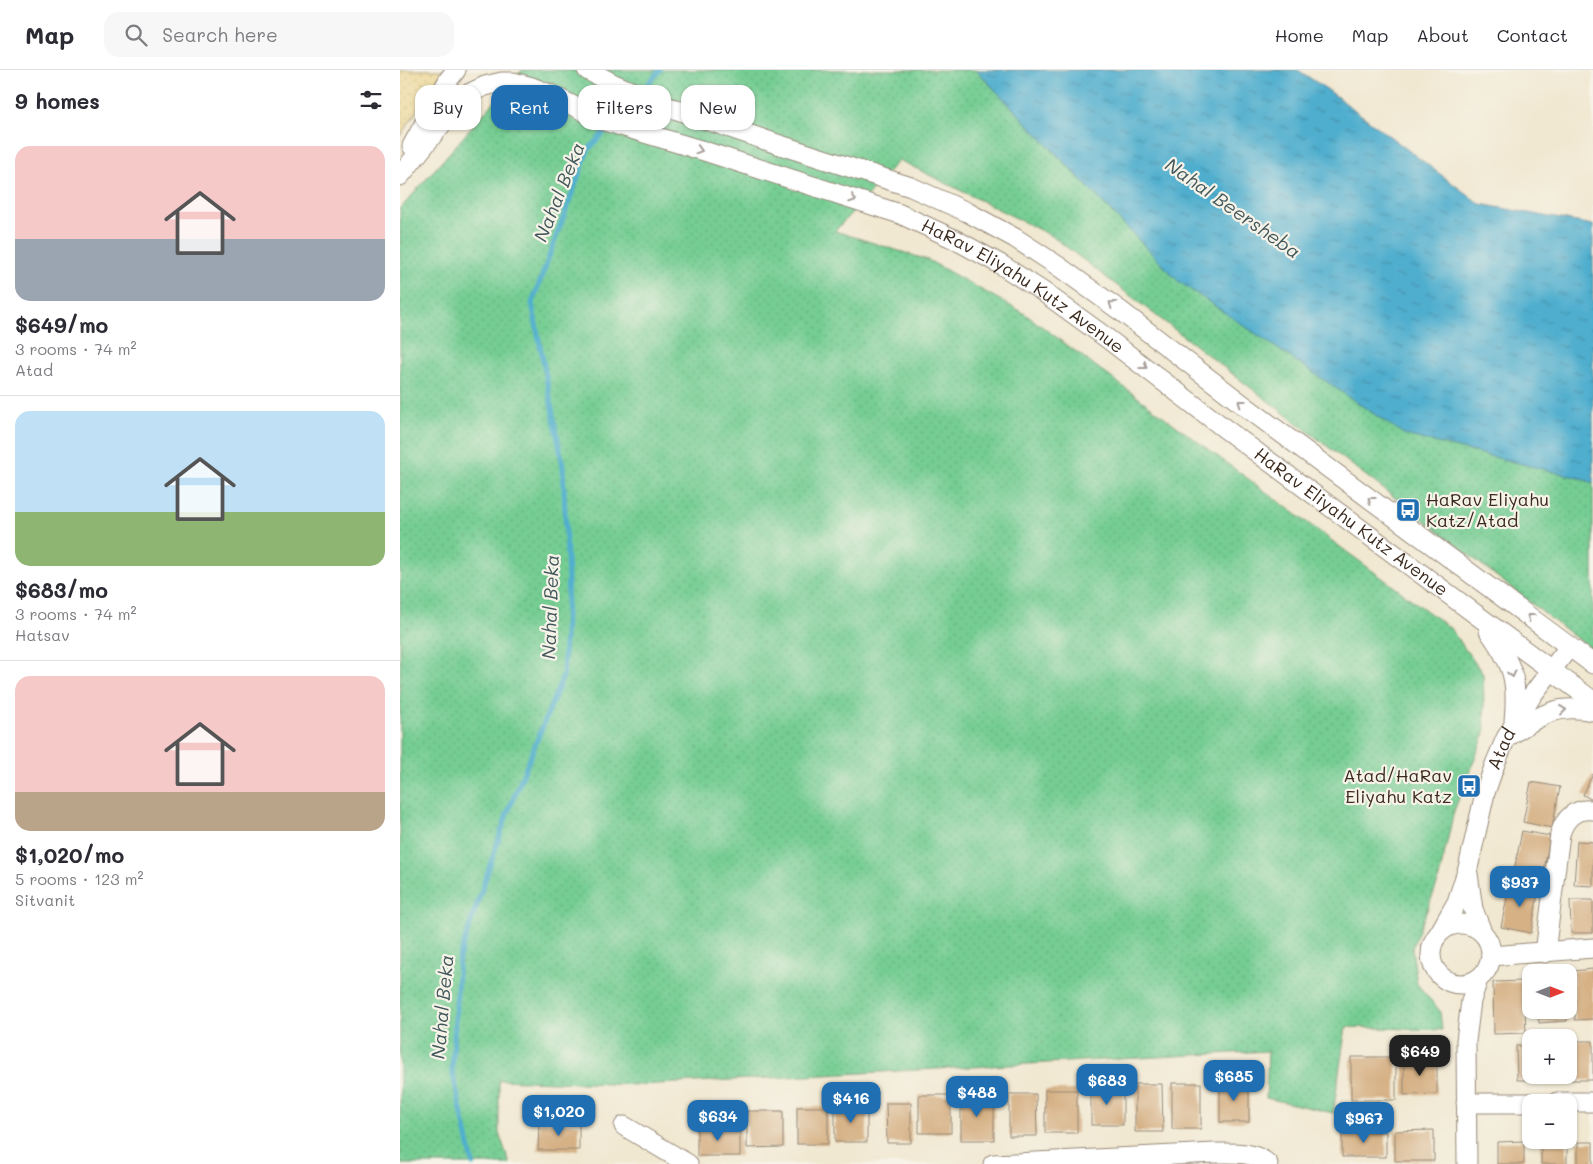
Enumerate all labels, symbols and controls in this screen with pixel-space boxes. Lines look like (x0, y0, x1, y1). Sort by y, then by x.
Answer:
search box (104, 12, 454, 57)
text: Map (25, 19, 74, 50)
icon: search (122, 21, 150, 49)
text: Search here (162, 22, 278, 47)
text: Home (1275, 23, 1324, 47)
text: Map (1352, 23, 1388, 47)
text: About (1416, 23, 1469, 47)
text: Contact (1497, 23, 1568, 47)
chip: Buy (415, 85, 481, 130)
chip: Rent (491, 85, 568, 130)
chip: Filters (578, 85, 671, 130)
chip: New (681, 85, 755, 130)
icon: filters (357, 86, 385, 114)
text: 9 homes (15, 87, 100, 114)
water label: Nahal Beka (527, 139, 590, 245)
one-way arrow (694, 144, 702, 154)
water label: Nahal Beersheba (1161, 152, 1306, 264)
icon: home (155, 178, 245, 268)
one-way arrow (849, 193, 857, 203)
street label: HaRav Eliyahu Kutz Avenue (918, 213, 1129, 358)
one-way arrow (1108, 301, 1118, 310)
text: $649/mo (15, 311, 108, 338)
text: 3 rooms · 74 m² (15, 338, 136, 359)
text: Atad (15, 359, 53, 380)
one-way arrow (1138, 361, 1147, 369)
one-way arrow (1237, 400, 1247, 409)
street label: HaRav Eliyahu Kutz Avenue (1250, 441, 1454, 601)
icon: home (155, 444, 245, 534)
place label: HaRav Eliyahu Katz/Atad (1426, 487, 1549, 532)
one-way arrow (1368, 497, 1377, 506)
bus stop icon: HaRav Eliyahu Katz/Atad (1395, 497, 1421, 523)
water label: Nahal Beka (535, 554, 564, 660)
text: $683/mo (15, 576, 108, 603)
text: 3 rooms · 74 m² (15, 603, 136, 624)
one-way arrow (1527, 615, 1536, 623)
text: Hatsav (15, 624, 70, 645)
one-way arrow (1506, 670, 1517, 679)
one-way arrow (1560, 705, 1568, 716)
icon: home (155, 709, 245, 799)
street label: Atad (1481, 723, 1520, 773)
place label: Atad/HaRav Eliyahu Katz (1343, 763, 1452, 808)
bus stop icon: Atad/HaRav Eliyahu Katz (1456, 773, 1482, 799)
text: $1,020/mo (15, 841, 124, 868)
pin: $937 (1490, 866, 1550, 908)
text: 5 rooms · 123 m² (15, 868, 144, 889)
text: $937 (1501, 871, 1539, 892)
text: Sitvanit (15, 889, 75, 910)
water label: Nahal Beka (424, 954, 459, 1060)
north arrow (1522, 964, 1578, 1019)
map controls (1522, 964, 1577, 1149)
button: + (1522, 1029, 1577, 1084)
pin: $649 (1390, 1034, 1450, 1077)
text: $649 (1400, 1040, 1440, 1061)
pin: $685 (1204, 1060, 1264, 1102)
pin: $683 (1077, 1064, 1137, 1106)
text: $685 (1215, 1065, 1253, 1086)
text: $683 (1087, 1069, 1127, 1090)
pin: $488 (947, 1076, 1007, 1118)
text: $488 (957, 1081, 997, 1102)
pin: $416 (821, 1082, 881, 1124)
text: $416 (833, 1087, 869, 1108)
pin: $1,020 (518, 1094, 600, 1137)
button: − (1522, 1094, 1577, 1149)
text: $1,020 (533, 1100, 585, 1121)
pin: $634 (688, 1100, 748, 1142)
pin: $967 (1334, 1102, 1394, 1144)
text: $634 (698, 1105, 738, 1126)
text: $967 (1345, 1107, 1383, 1128)

